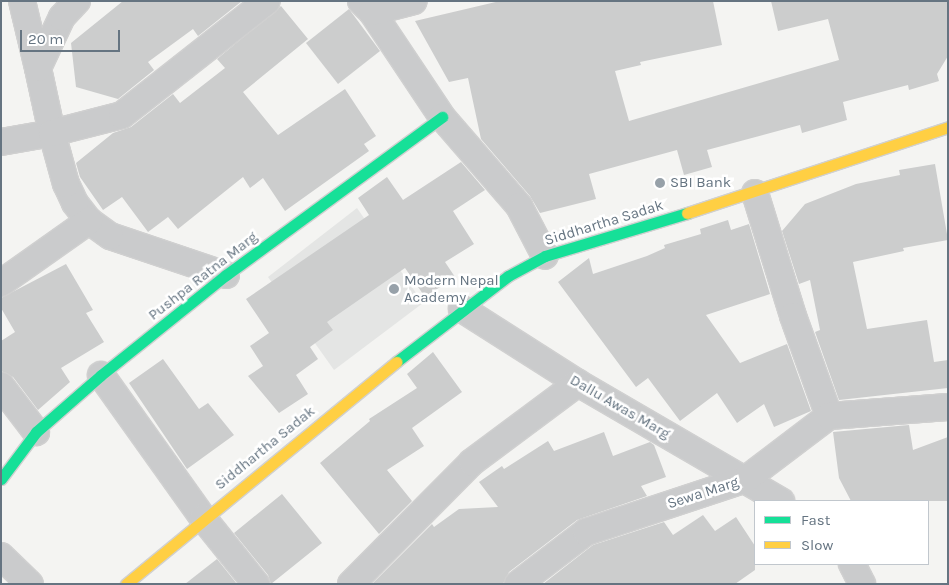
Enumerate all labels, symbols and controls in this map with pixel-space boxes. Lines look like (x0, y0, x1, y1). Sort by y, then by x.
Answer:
scale bar (22, 20, 122, 52)
text: 20 m (28, 30, 63, 48)
place label: SBI Bank (670, 174, 731, 192)
marker: SBI Bank (654, 177, 666, 189)
street label: Siddhartha Sadak (542, 196, 666, 250)
street label: Pushpa Ratna Marg (145, 228, 261, 324)
place label: Modern Nepal Academy (404, 271, 499, 306)
marker: Modern Nepal Academy (388, 283, 400, 295)
street label: Dallu Awas Marg (567, 371, 673, 443)
street label: Siddhartha Sadak (211, 402, 319, 494)
street label: Sewa Marg (665, 473, 741, 513)
legend (754, 500, 929, 565)
text: Fast (801, 511, 830, 529)
text: Slow (801, 536, 833, 554)

